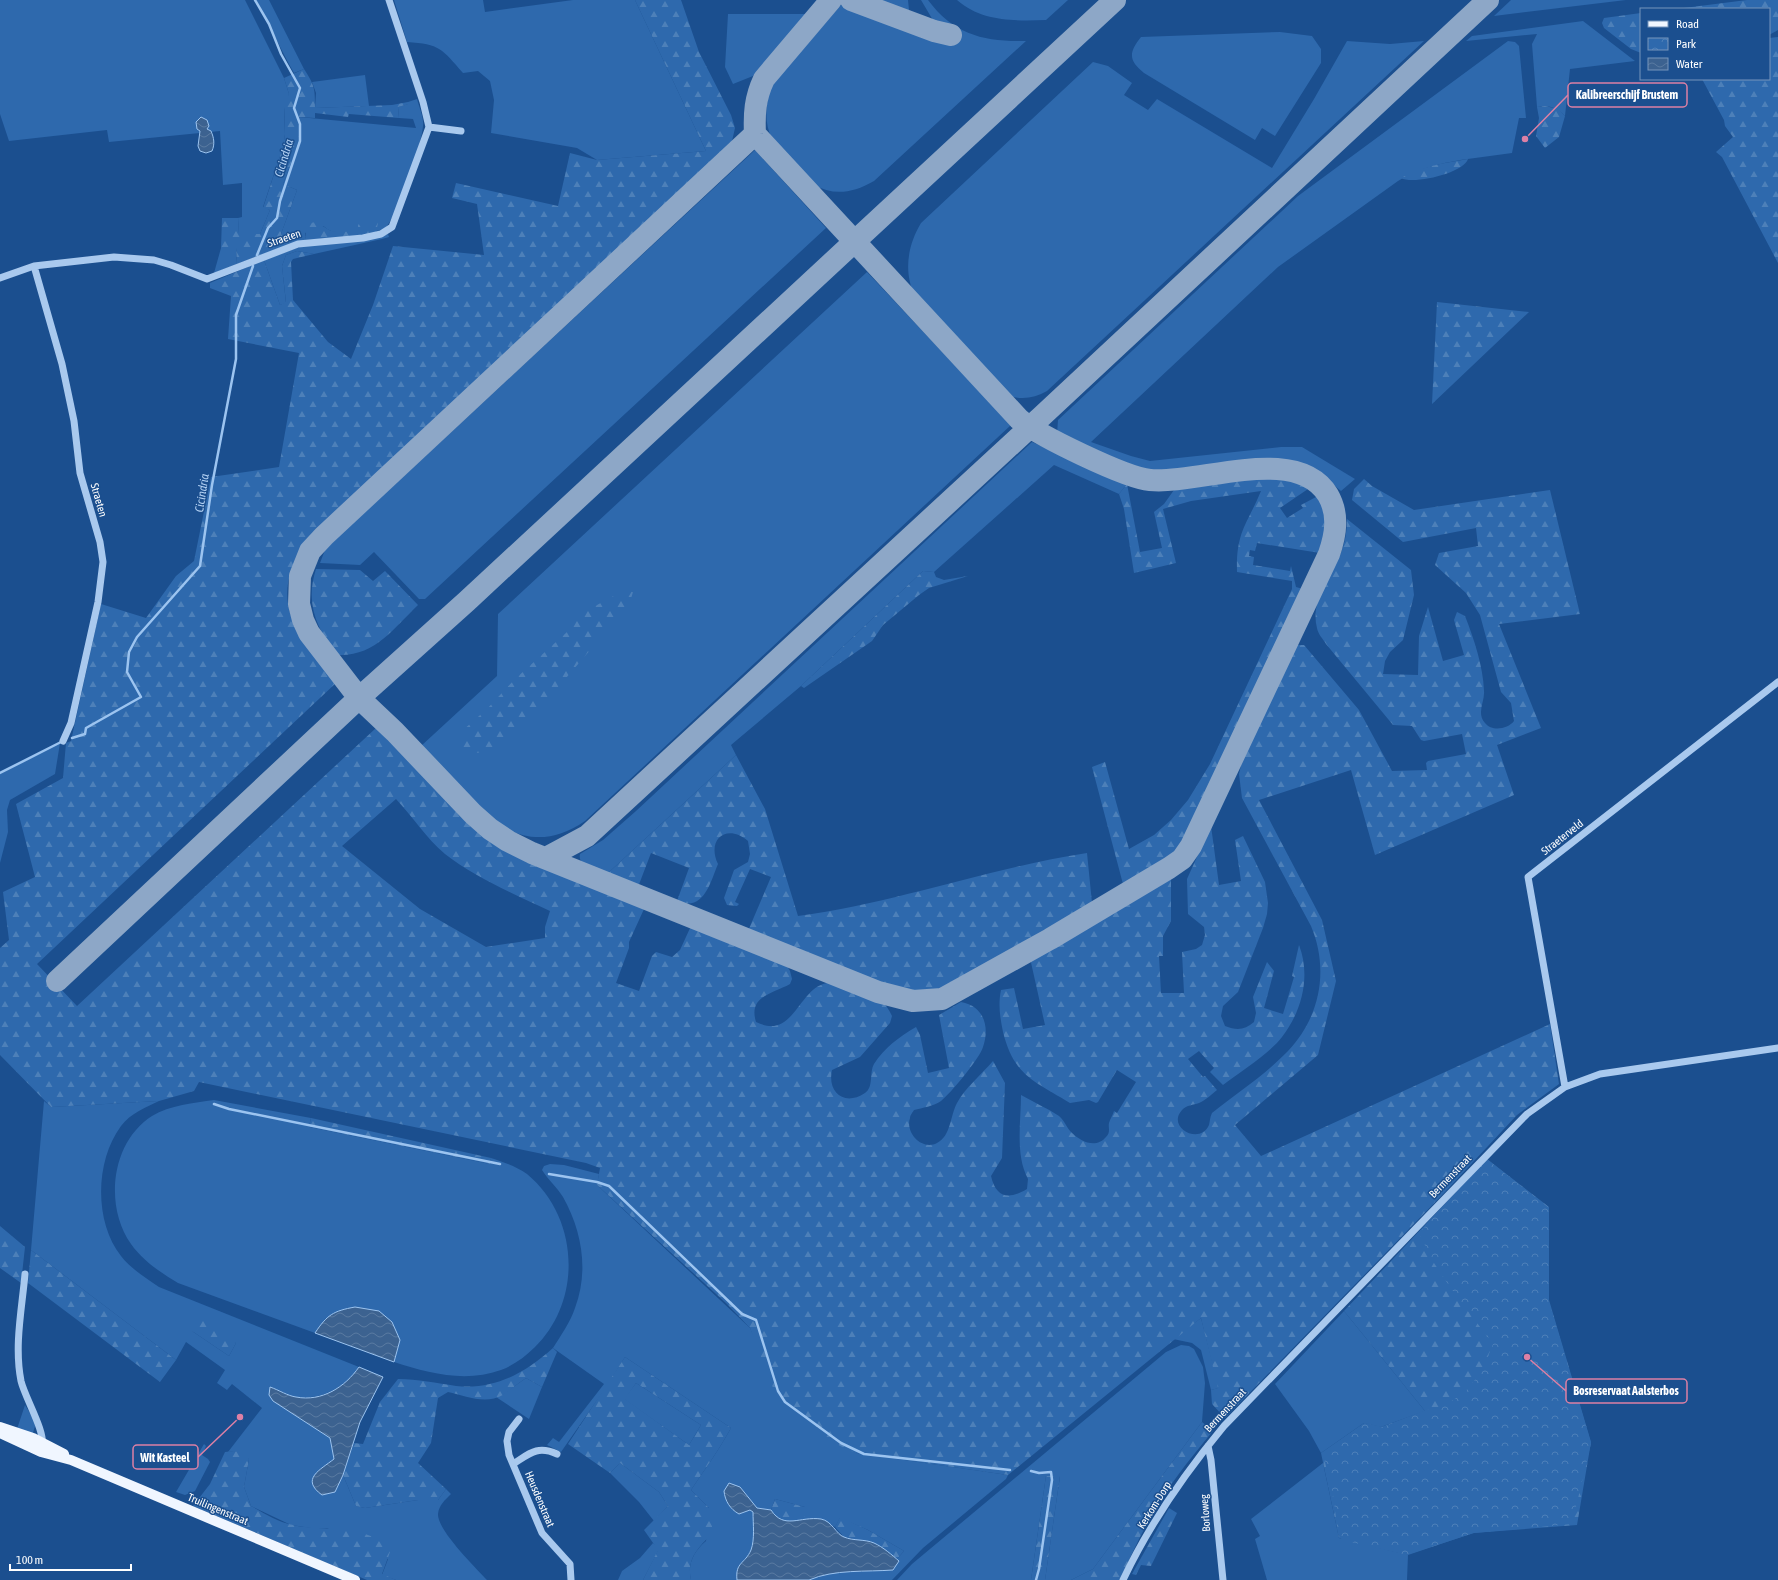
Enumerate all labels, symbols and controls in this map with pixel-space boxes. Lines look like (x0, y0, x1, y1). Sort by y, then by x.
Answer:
legend (1640, 8, 1770, 80)
text: Road (1676, 17, 1699, 31)
text: Park (1676, 37, 1697, 51)
text: Water (1676, 57, 1703, 71)
callout: Kalibreerschijf Brustem (1568, 83, 1687, 107)
text: Kalibreerschijf Brustem (1576, 88, 1679, 102)
water label: Cicindria (272, 137, 296, 179)
street label: Straeten (266, 227, 302, 249)
water label: Cicindria (192, 472, 212, 513)
street label: Straeten (89, 482, 109, 518)
street label: Straeterveld (1539, 817, 1585, 857)
street label: Bermenstraat (1427, 1152, 1473, 1200)
callout: Bosreservaat Aalsterbos (1566, 1379, 1687, 1403)
text: Bosreservaat Aalsterbos (1573, 1384, 1680, 1398)
street label: Bermenstraat (1202, 1386, 1248, 1434)
callout: Wit Kasteel (133, 1445, 198, 1469)
text: Wit Kasteel (139, 1451, 191, 1465)
street label: Heusdenstraat (523, 1469, 557, 1529)
street label: Kerkom-Dorp (1135, 1479, 1173, 1531)
street label: Truilingenstraat (186, 1491, 250, 1527)
street label: Borloweg (1198, 1494, 1212, 1532)
scale bar (10, 1546, 131, 1572)
text: 100 m (16, 1553, 43, 1567)

